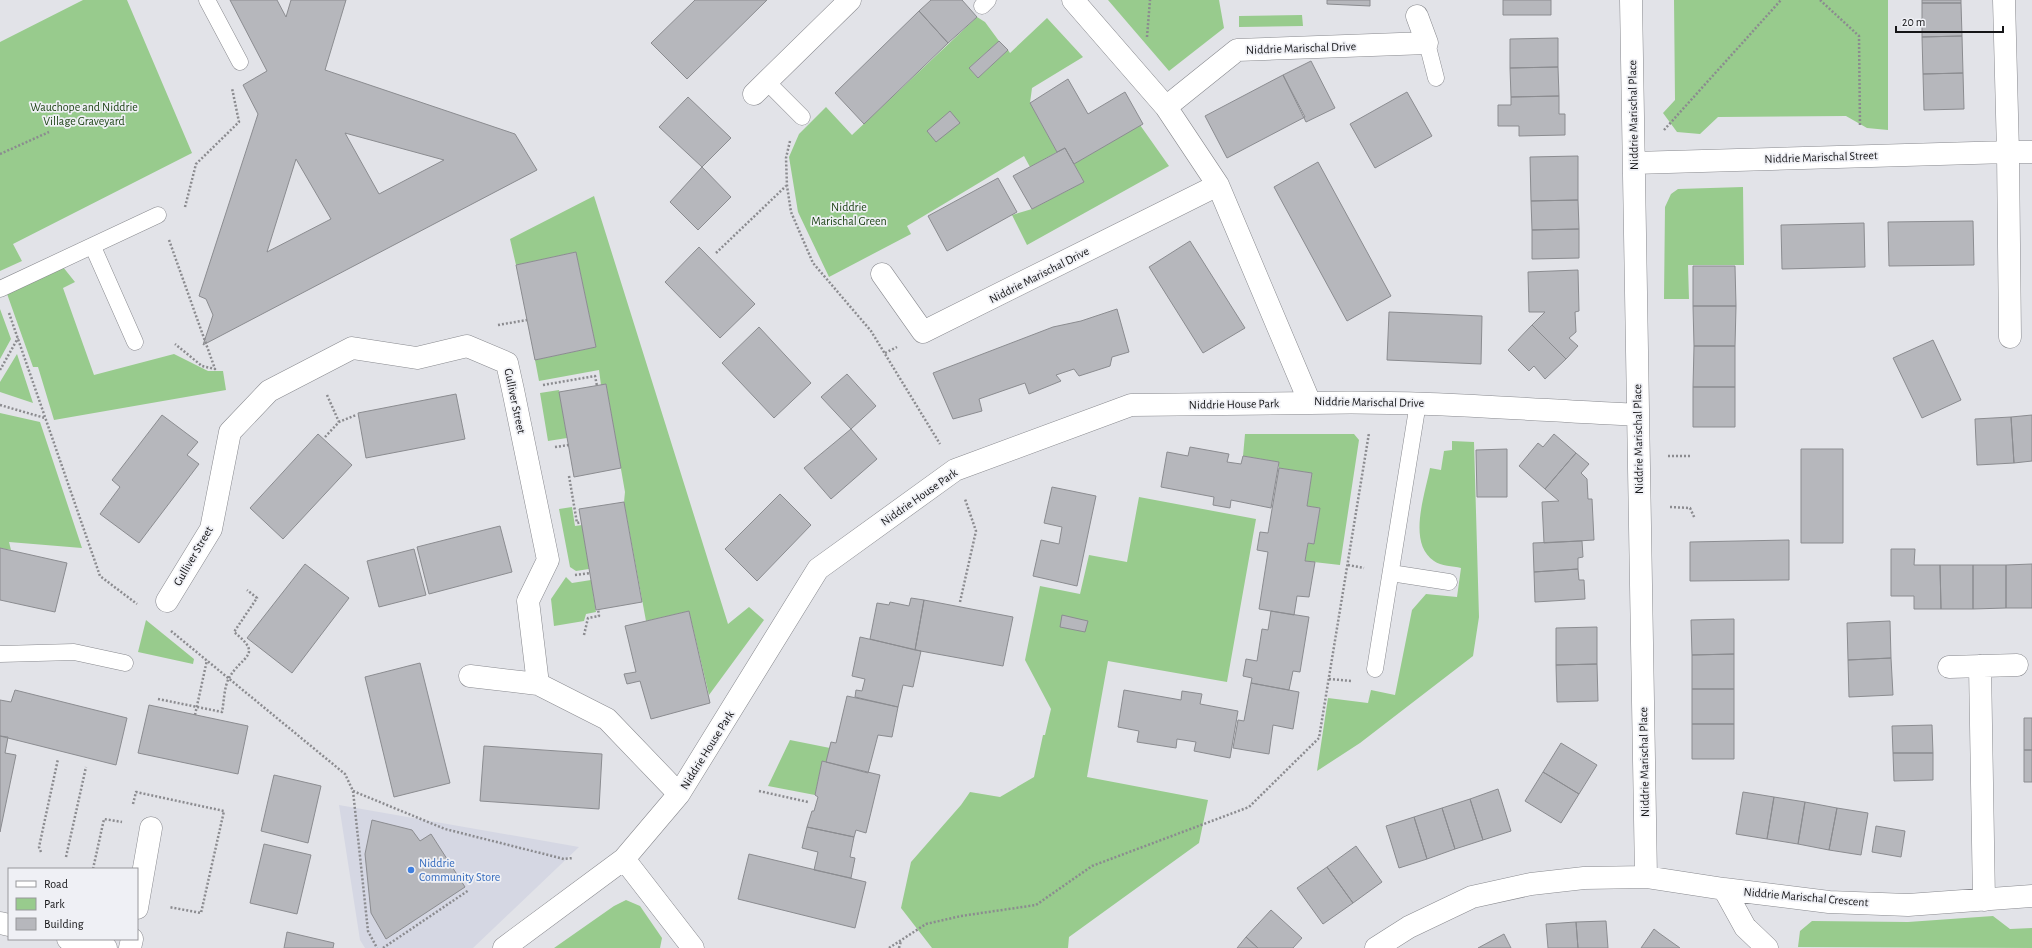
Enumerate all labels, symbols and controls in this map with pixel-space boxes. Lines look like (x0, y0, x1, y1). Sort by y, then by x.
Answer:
scale bar (1896, 8, 2003, 34)
text: 20 m (1902, 16, 1925, 28)
street label: Niddrie Marischal Drive (1246, 40, 1356, 56)
street label: Niddrie Marischal Place (1626, 60, 1640, 170)
park label: Wauchope and Niddrie Village Graveyard (30, 101, 138, 128)
street label: Niddrie Marischal Street (1764, 149, 1878, 165)
park label: Niddrie Marischal Green (811, 201, 887, 227)
street label: Niddrie Marischal Drive (987, 245, 1091, 305)
street label: Gulliver Street (502, 367, 528, 435)
street label: Niddrie Marischal Place (1631, 384, 1645, 494)
street label: Niddrie Marischal Drive (1314, 395, 1424, 409)
street label: Niddrie House Park (1189, 397, 1280, 411)
street label: Niddrie House Park (879, 466, 960, 528)
street label: Gulliver Street (171, 524, 215, 588)
street label: Niddrie Marischal Place (1637, 707, 1651, 817)
street label: Niddrie House Park (678, 708, 736, 792)
place label: Niddrie Community Store (419, 857, 500, 884)
marker: Niddrie Community Store (406, 865, 416, 875)
legend (8, 868, 138, 940)
text: Road (44, 878, 68, 890)
street label: Niddrie Marischal Crescent (1743, 886, 1869, 908)
text: Park (44, 898, 65, 910)
text: Building (44, 918, 84, 930)

